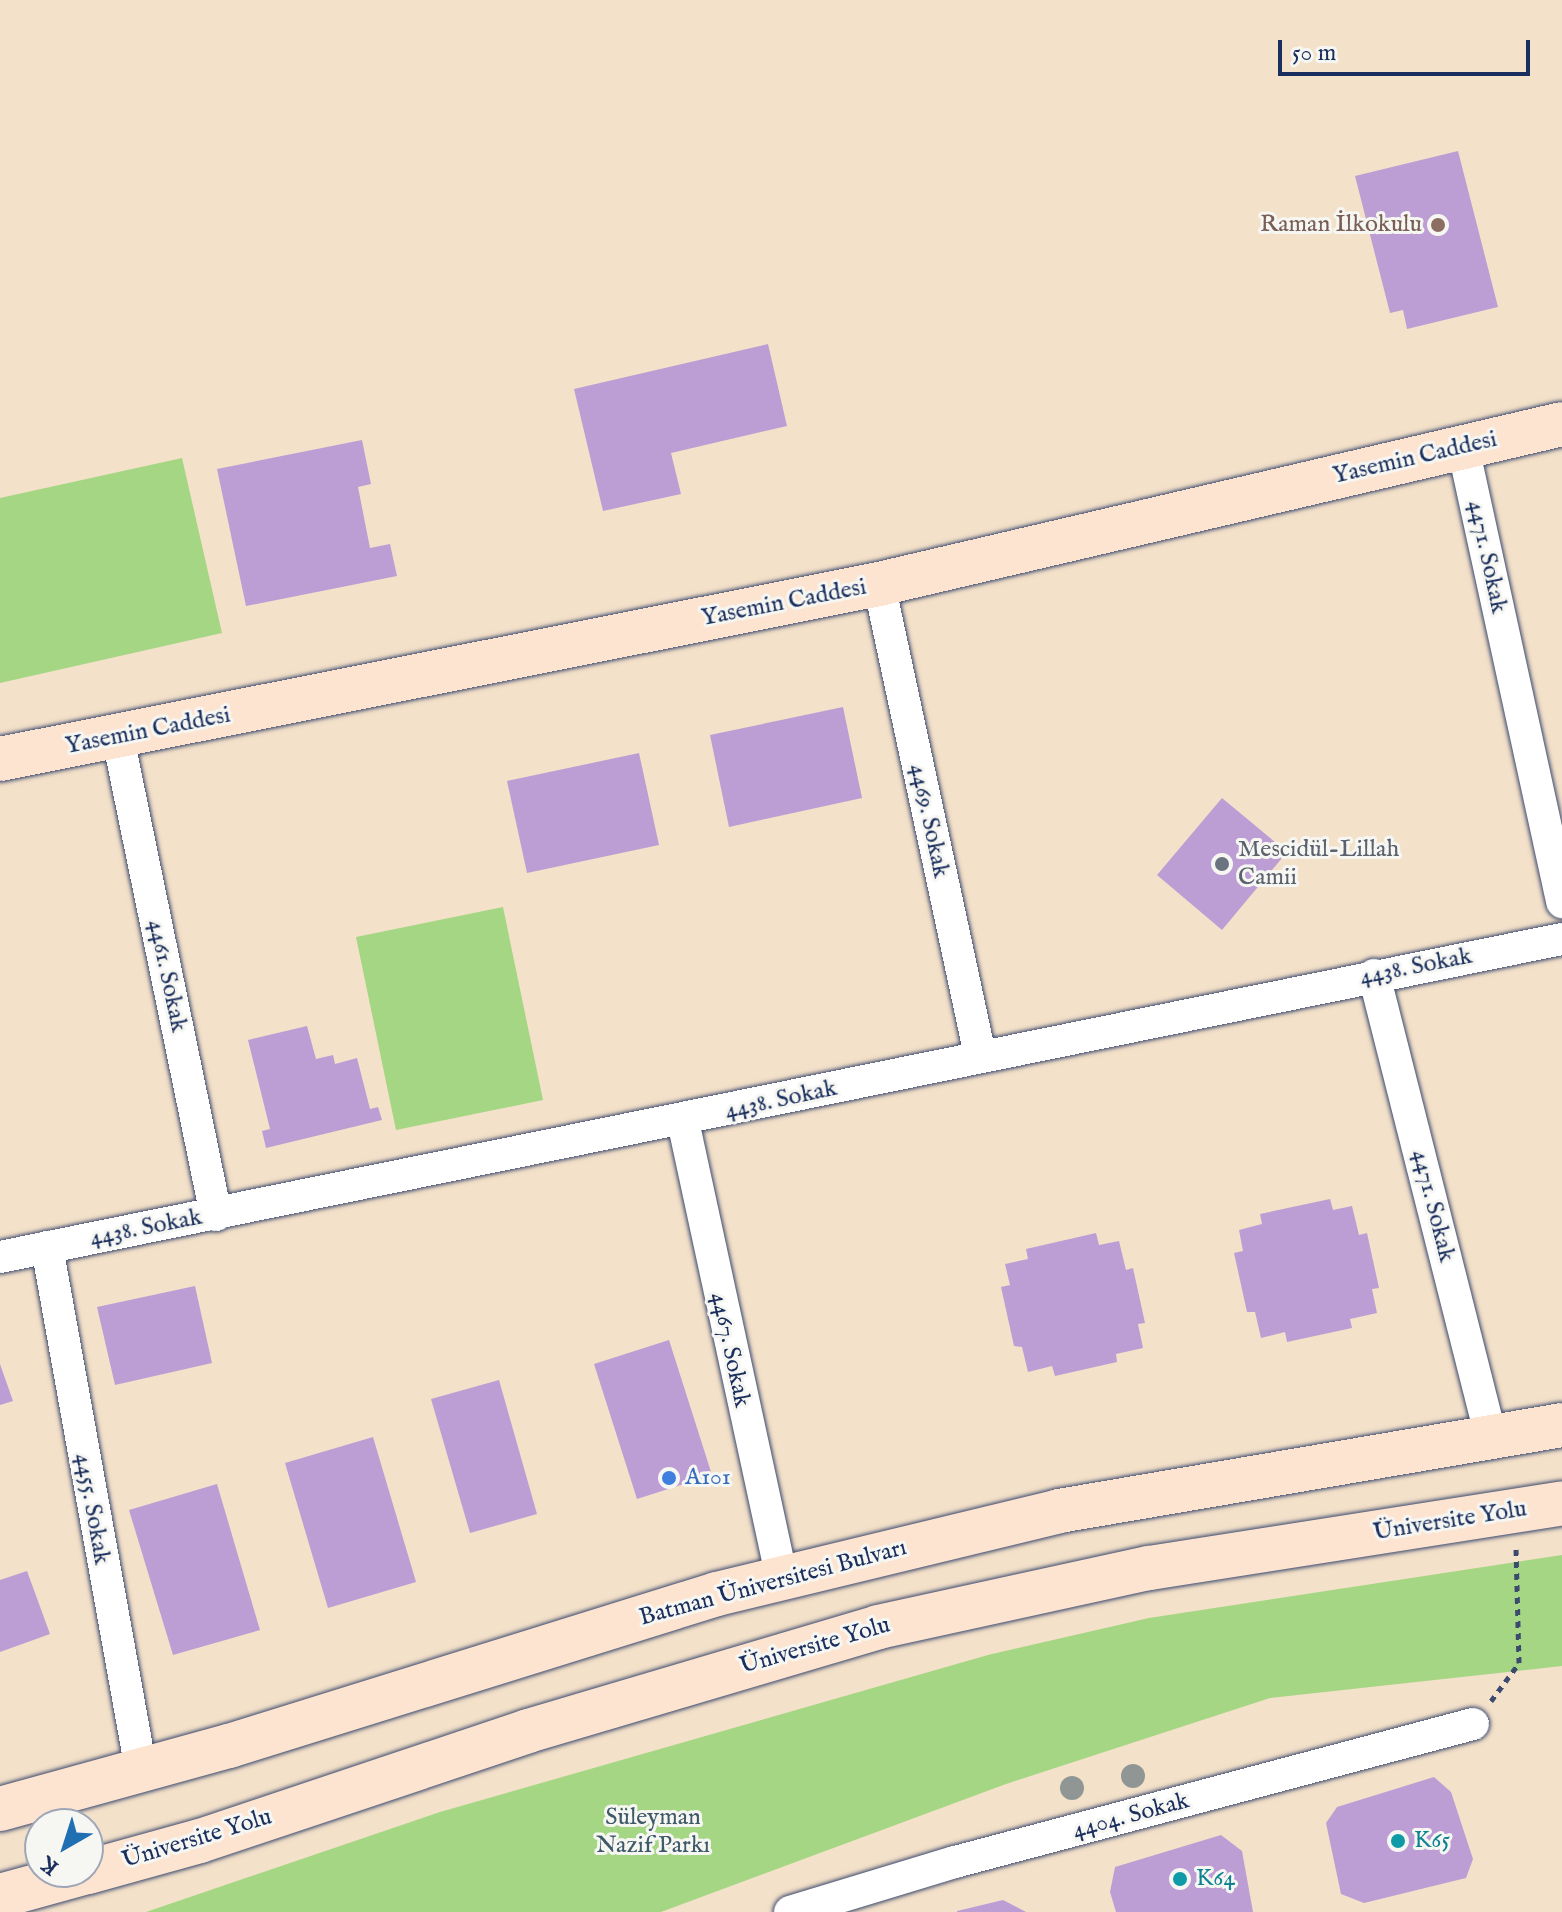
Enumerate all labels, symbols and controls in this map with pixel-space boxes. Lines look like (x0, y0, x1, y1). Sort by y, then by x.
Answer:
scale bar (1282, 24, 1534, 74)
text: 50 m (1292, 38, 1336, 69)
place label: Raman İlkokulu (1260, 211, 1422, 239)
marker: Raman İlkokulu (1429, 216, 1447, 234)
street label: Yasemin Caddesi (1330, 425, 1500, 491)
street label: 4471. Sokak (1461, 498, 1513, 616)
street label: Yasemin Caddesi (699, 573, 869, 633)
street label: Yasemin Caddesi (63, 701, 233, 761)
street label: 4469. Sokak (903, 761, 955, 881)
place label: Mescidül-Lillah Camii (1238, 836, 1399, 892)
marker: Mescidül-Lillah Camii (1213, 855, 1231, 873)
street label: 4461. Sokak (141, 917, 193, 1035)
street label: 4438. Sokak (1358, 942, 1474, 992)
street label: 4438. Sokak (723, 1074, 839, 1126)
street label: 4471. Sokak (1405, 1147, 1461, 1265)
street label: 4438. Sokak (88, 1203, 204, 1253)
street label: 4467. Sokak (704, 1290, 756, 1410)
street label: 4455. Sokak (68, 1451, 116, 1567)
place label: A101 (685, 1464, 731, 1492)
marker: A101 (660, 1469, 678, 1487)
street label: Üniversite Yolu (1371, 1495, 1529, 1547)
street label: Batman Üniversitesi Bulvarı (636, 1533, 910, 1633)
street label: Üniversite Yolu (737, 1611, 893, 1681)
street label: 4404. Sokak (1070, 1787, 1192, 1845)
street label: Üniversite Yolu (119, 1803, 275, 1875)
park label: Süleyman Nazif Parkı (596, 1804, 710, 1860)
north arrow (24, 1808, 104, 1888)
place label: K65 (1414, 1827, 1450, 1855)
marker: K65 (1389, 1832, 1407, 1850)
text: K (35, 1849, 65, 1881)
place label: K64 (1196, 1865, 1235, 1893)
marker: K64 (1171, 1870, 1189, 1888)

